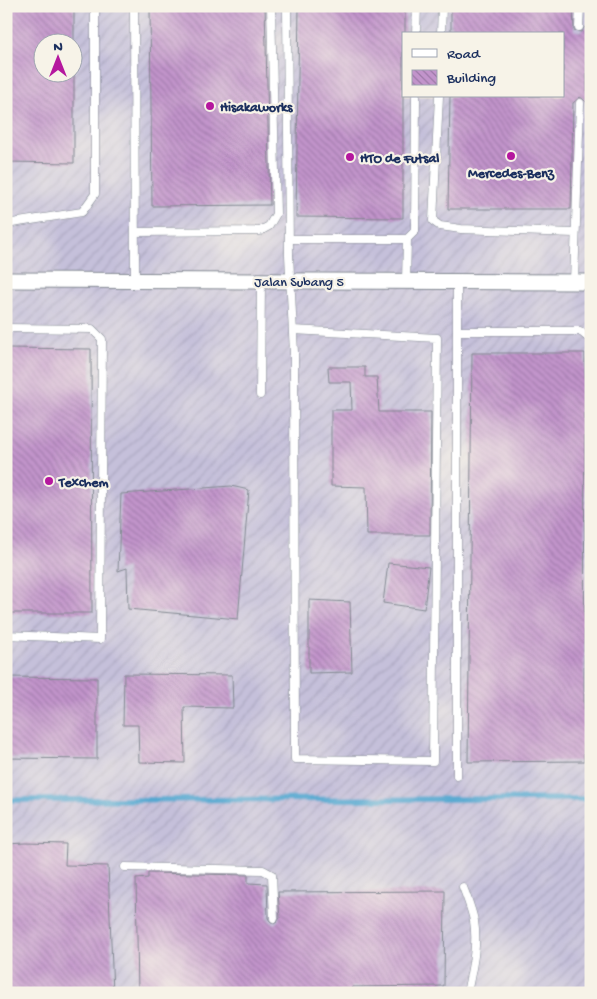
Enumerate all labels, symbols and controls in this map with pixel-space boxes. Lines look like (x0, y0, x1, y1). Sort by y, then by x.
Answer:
north arrow (32, 32, 82, 82)
legend (402, 32, 564, 98)
text: N (53, 39, 63, 56)
text: Road (447, 46, 481, 64)
text: Building (446, 70, 496, 88)
marker: Hisakaworks (204, 100, 216, 112)
place label: Hisakaworks (220, 100, 293, 117)
marker: Mercedes-Benz (505, 150, 517, 162)
marker: HTO de Futsal (344, 151, 356, 163)
place label: HTO de Futsal (360, 151, 439, 168)
place label: Mercedes-Benz (468, 166, 555, 183)
street label: Jalan Subang 5 (254, 275, 344, 292)
marker: Texchem (43, 475, 55, 487)
place label: Texchem (58, 475, 108, 492)

